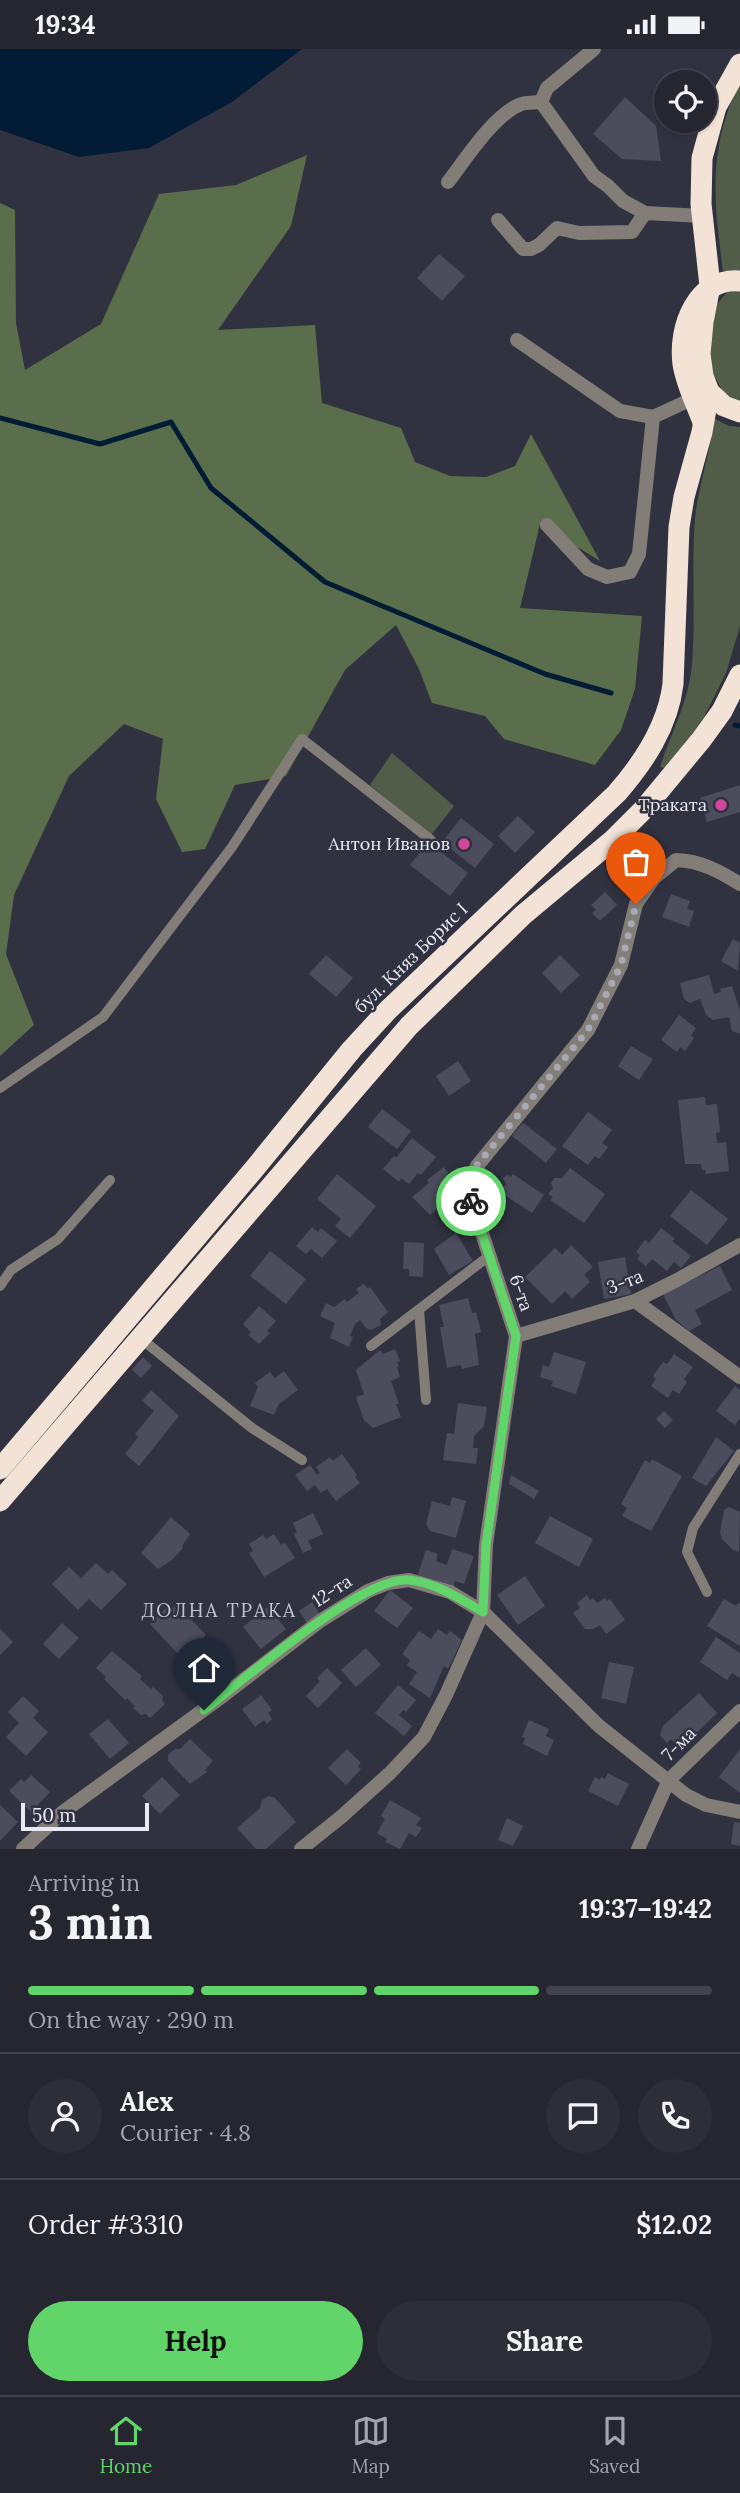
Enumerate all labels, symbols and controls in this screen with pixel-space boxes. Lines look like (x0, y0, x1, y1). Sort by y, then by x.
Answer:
text: 19:34 (35, 8, 96, 41)
map controls (654, 70, 717, 133)
button: locate (654, 70, 717, 133)
place label: Траката (638, 793, 707, 816)
marker: Траката (713, 797, 729, 813)
place label: Антон Иванов (327, 832, 450, 855)
pin (606, 832, 666, 904)
marker: Антон Иванов (456, 836, 472, 852)
icon: bag (617, 843, 655, 881)
street label: бул. Княз Борис I (349, 897, 472, 1018)
courier (436, 1166, 506, 1236)
icon: bike (452, 1182, 490, 1220)
street label: 3-та (603, 1264, 646, 1299)
street label: 6-та (505, 1271, 538, 1314)
street label: 12-та (307, 1569, 356, 1612)
district label: ДОЛНА ТРАКА (141, 1598, 297, 1622)
pin (174, 1638, 234, 1710)
icon: home (185, 1649, 223, 1687)
street label: 7-ма (657, 1722, 701, 1766)
scale bar (21, 1800, 149, 1832)
text: 50 m (32, 1803, 76, 1827)
text: Arriving in (28, 1868, 140, 1897)
text: 19:37–19:42 (579, 1892, 712, 1925)
text: 3 min (28, 1893, 153, 1952)
text: On the way · 290 m (28, 2005, 234, 2034)
button: person (28, 2079, 102, 2153)
button: chat (546, 2079, 620, 2153)
button: phone (638, 2079, 712, 2153)
text: Alex (120, 2085, 174, 2118)
text: Courier · 4.8 (120, 2118, 251, 2147)
text: Order #3310 (28, 2208, 184, 2241)
text: $12.02 (636, 2208, 712, 2241)
button: Help (28, 2301, 363, 2381)
button: Share (377, 2301, 712, 2381)
tab: Home (100, 2412, 152, 2478)
tab: Map (351, 2412, 390, 2478)
tab: Saved (589, 2412, 640, 2478)

